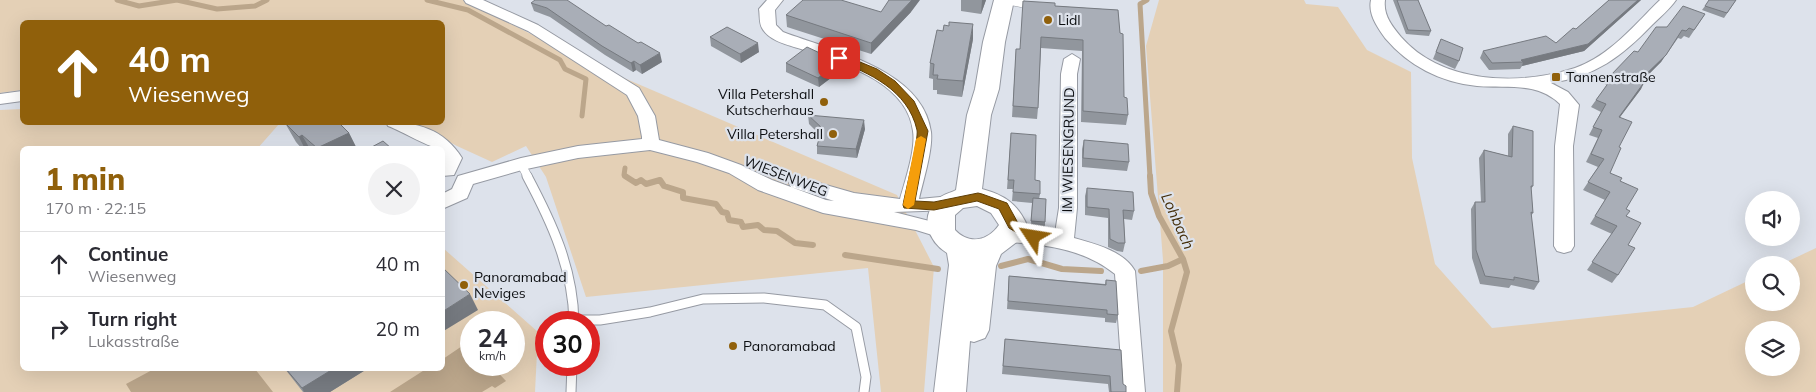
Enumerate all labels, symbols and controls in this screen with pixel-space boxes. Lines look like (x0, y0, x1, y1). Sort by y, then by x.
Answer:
place label: Lidl (1058, 11, 1081, 29)
marker: Lidl (1042, 14, 1054, 26)
text: 40 m (128, 37, 211, 81)
pin (818, 37, 860, 79)
icon: ahead (45, 40, 110, 105)
icon: arrive (825, 44, 853, 72)
place label: Tannenstraße (1566, 68, 1656, 86)
marker: Tannenstraße (1550, 71, 1562, 83)
text: Wiesenweg (128, 80, 250, 108)
place label: Villa Petershall Kutscherhaus (718, 85, 814, 119)
street label: IM WIESENGRUND (1058, 87, 1078, 213)
marker: Villa Petershall Kutscherhaus (818, 96, 830, 108)
place label: Villa Petershall (727, 125, 823, 143)
marker: Villa Petershall (827, 128, 839, 140)
street label: WIESENWEG (741, 152, 831, 200)
text: 1 min (45, 160, 125, 198)
button: close (368, 163, 420, 215)
water label: Lohbach (1157, 190, 1199, 252)
map controls (1745, 191, 1800, 376)
button: sound (1745, 191, 1800, 246)
text: 170 m · 22:15 (45, 198, 146, 218)
position arrow (1006, 210, 1058, 262)
text: Continue (88, 242, 168, 266)
icon: ahead (45, 250, 73, 278)
text: 40 m (376, 252, 420, 276)
button: search (1745, 256, 1800, 311)
text: Wiesenweg (88, 266, 176, 286)
place label: Panoramabad Neviges (474, 268, 567, 302)
marker: Panoramabad Neviges (458, 279, 470, 291)
text: Turn right (88, 307, 177, 331)
speed limit sign: 30 (535, 311, 600, 376)
icon: right (45, 315, 73, 343)
text: 20 m (376, 317, 420, 341)
button: layers (1745, 321, 1800, 376)
text: 24 (477, 322, 508, 353)
text: Lukasstraße (88, 331, 179, 351)
place label: Panoramabad (743, 337, 836, 355)
marker: Panoramabad (727, 340, 739, 352)
text: km/h (479, 348, 506, 363)

